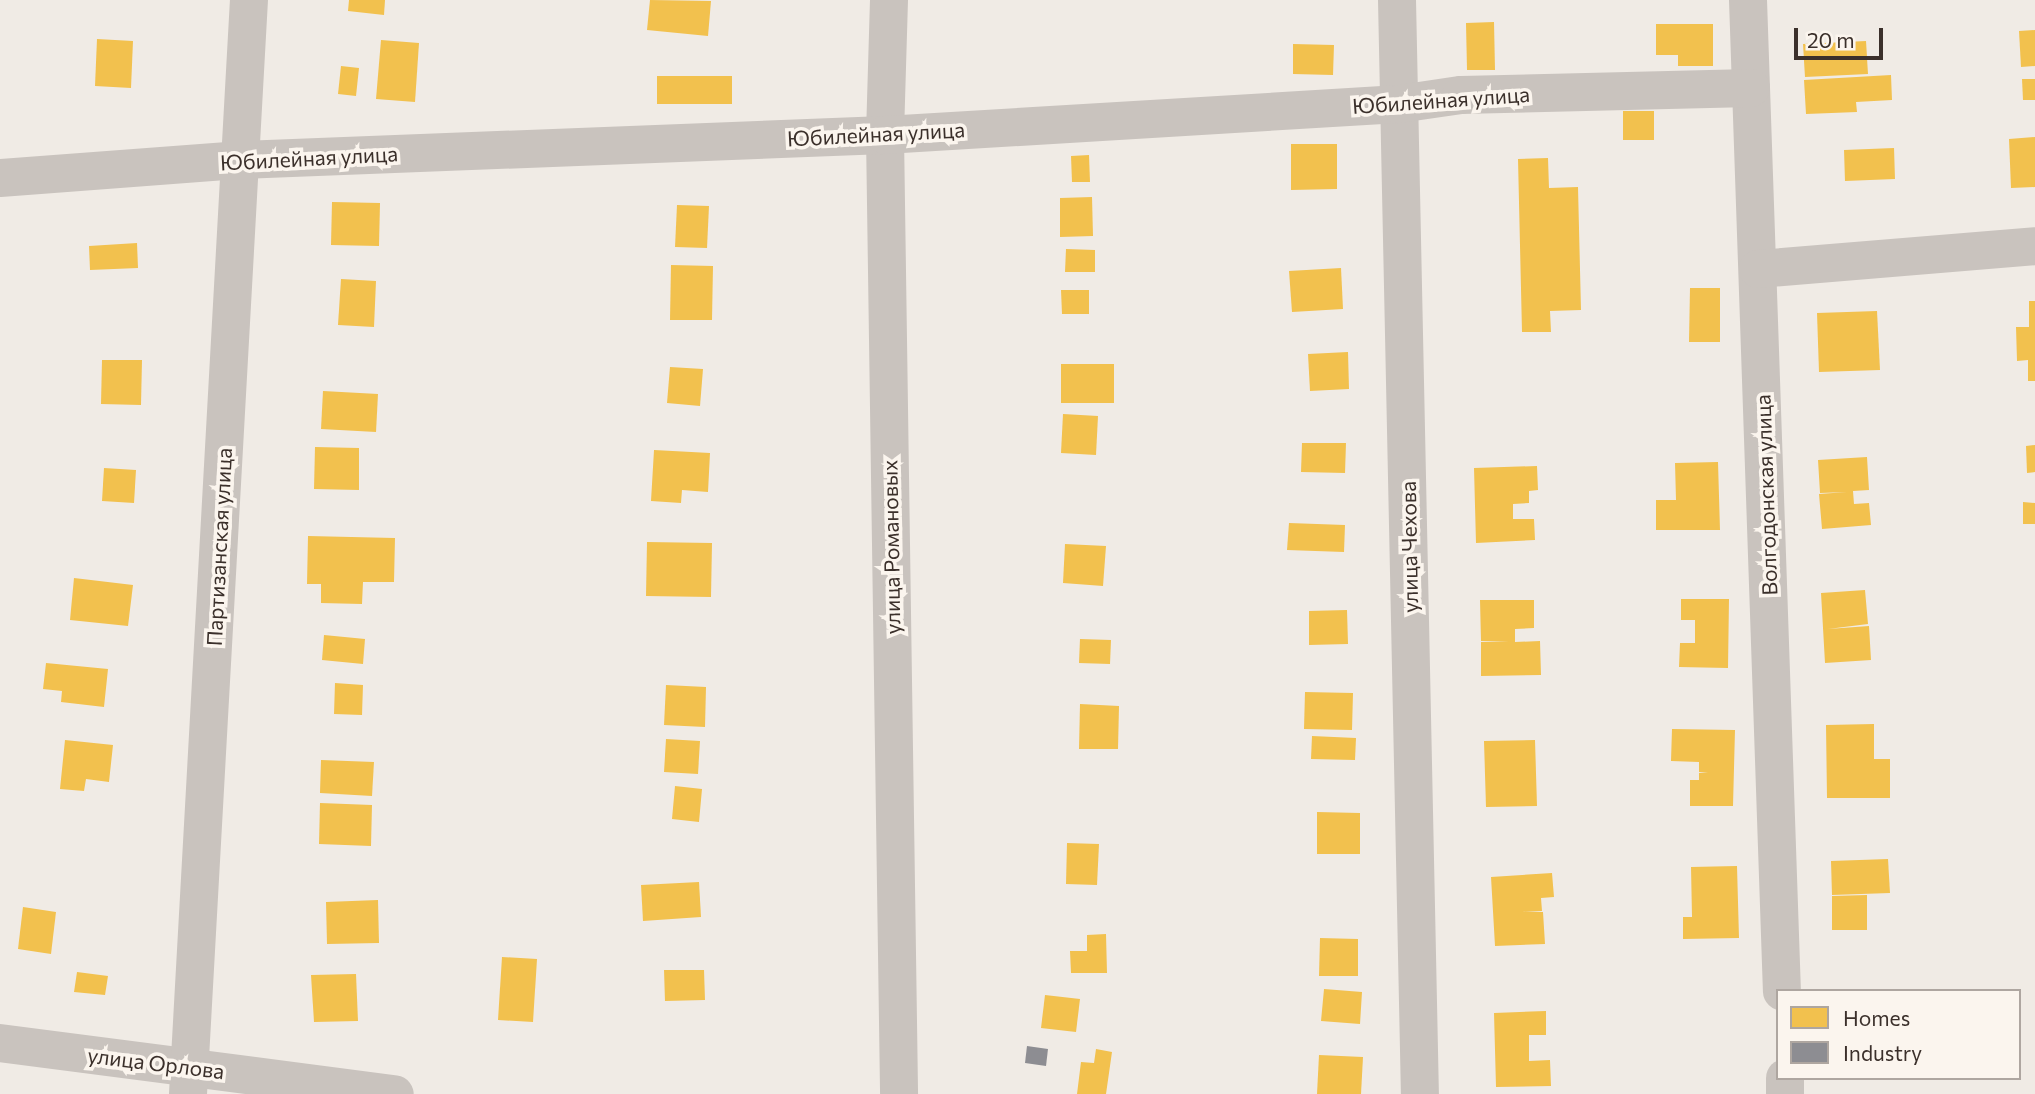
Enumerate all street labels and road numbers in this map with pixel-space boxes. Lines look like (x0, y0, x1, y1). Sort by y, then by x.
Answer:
street label: Юбилейная улица (1351, 81, 1531, 119)
street label: Юбилейная улица (786, 117, 966, 151)
street label: Юбилейная улица (219, 141, 399, 175)
street label: Волгодонская улица (1750, 394, 1782, 596)
street label: Партизанская улица (201, 447, 237, 647)
street label: улица Романовых (877, 459, 905, 635)
street label: улица Чехова (1395, 481, 1423, 613)
street label: улица Орлова (86, 1042, 226, 1084)

